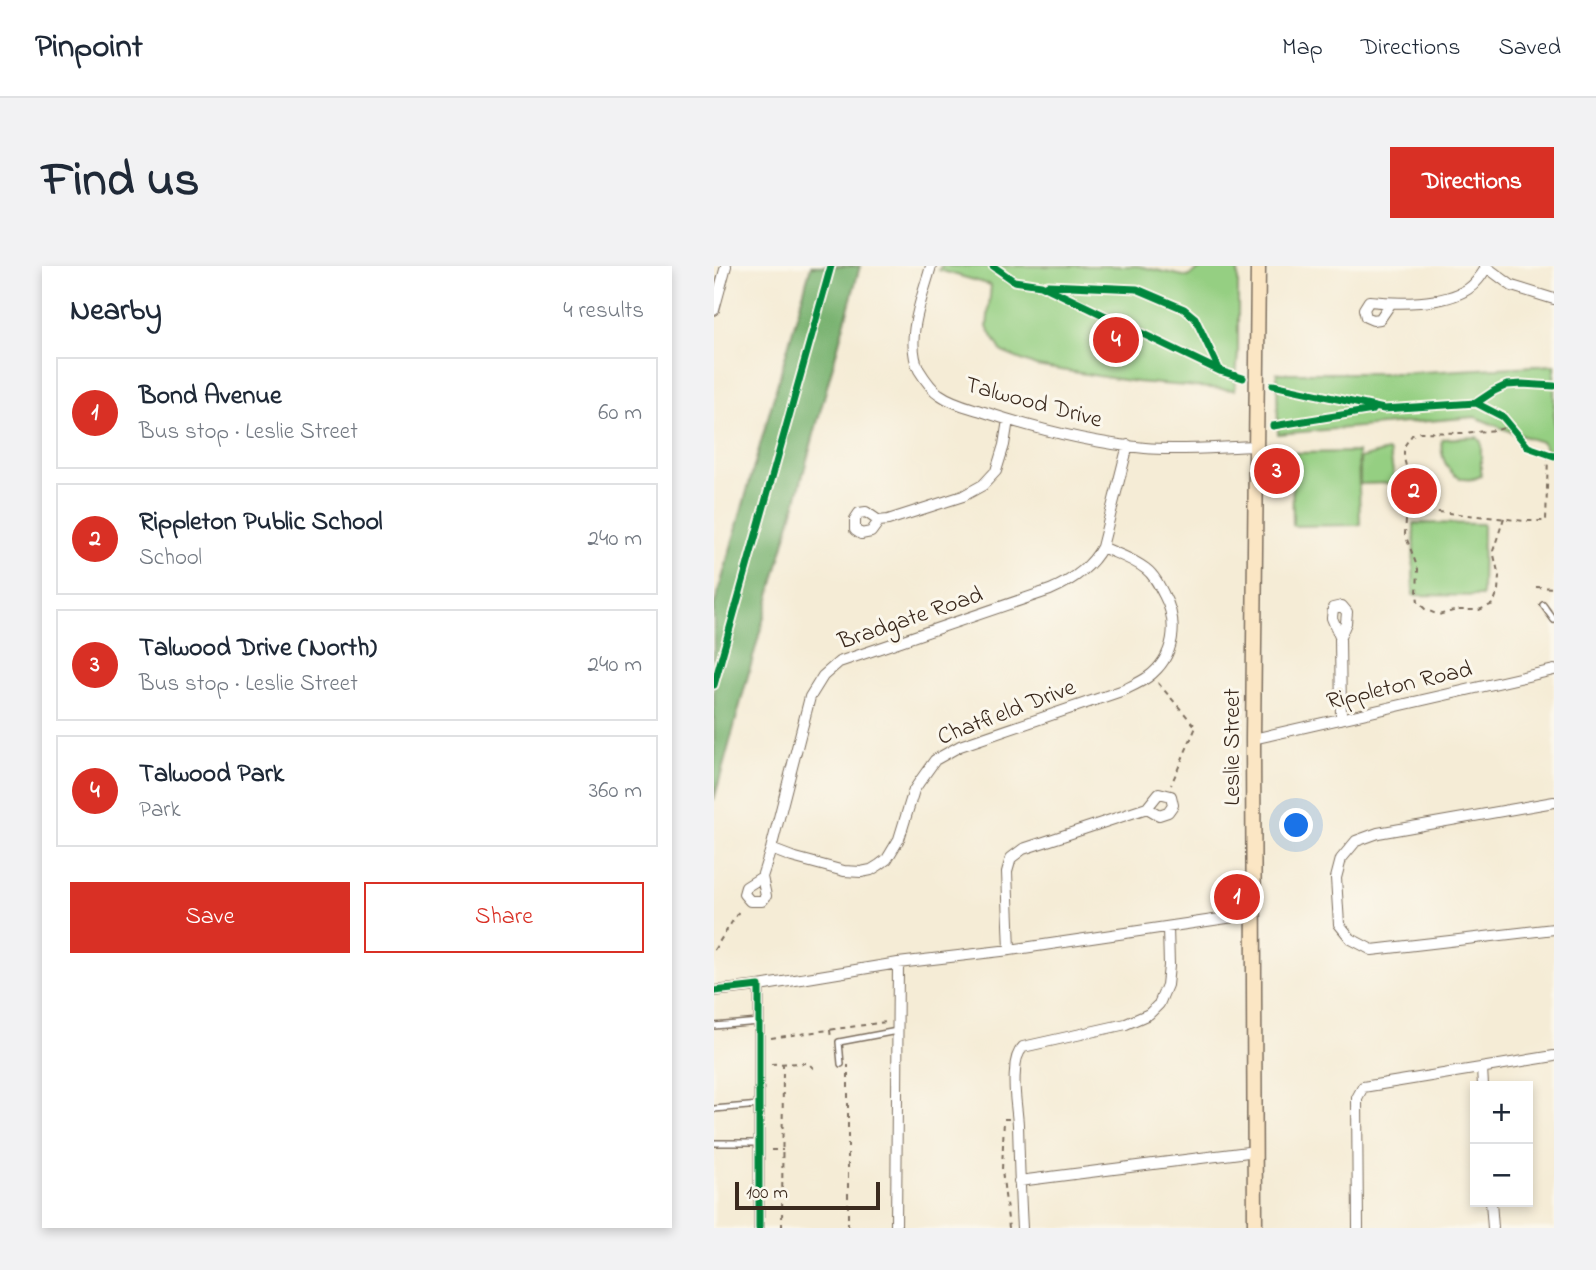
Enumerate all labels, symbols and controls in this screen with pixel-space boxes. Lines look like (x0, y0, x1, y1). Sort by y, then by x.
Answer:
text: Pinpoint (35, 24, 143, 72)
text: Map (1282, 31, 1323, 66)
text: Directions (1361, 31, 1460, 66)
text: Saved (1498, 31, 1561, 66)
text: Find us (42, 146, 199, 218)
button: Directions (1390, 147, 1554, 218)
text: Nearby (70, 290, 162, 334)
text: 4 results (563, 295, 644, 328)
pin: 4 (1093, 314, 1139, 366)
street label: Talwood Drive (961, 368, 1106, 439)
text: Bond Avenue (139, 378, 282, 416)
text: 1 (91, 397, 99, 430)
text: 60 m (598, 397, 642, 430)
text: Bus stop · Leslie Street (139, 416, 358, 449)
pin: 3 (1254, 445, 1300, 497)
pin: 2 (1391, 465, 1437, 517)
text: Rippleton Public School (139, 504, 383, 542)
text: 2 (89, 523, 101, 556)
text: 240 m (588, 523, 642, 556)
text: School (139, 542, 202, 575)
street label: Bradgate Road (833, 578, 988, 661)
text: Talwood Drive (North) (139, 630, 377, 668)
text: 3 (90, 649, 100, 682)
text: 240 m (588, 649, 642, 682)
street label: Rippleton Road (1323, 653, 1476, 720)
text: Bus stop · Leslie Street (139, 668, 358, 701)
street label: Chatfield Drive (933, 671, 1081, 756)
street label: Leslie Street (1216, 688, 1251, 806)
text: Talwood Park (139, 756, 284, 794)
text: 4 (90, 775, 100, 808)
text: 360 m (589, 775, 642, 808)
text: Park (139, 794, 181, 827)
your location (1279, 808, 1313, 842)
pin: 1 (1214, 871, 1260, 923)
button: Save (70, 882, 350, 953)
button: Share (364, 882, 644, 953)
map controls (1470, 1081, 1533, 1207)
button: + (1470, 1081, 1533, 1144)
button: − (1470, 1144, 1533, 1207)
scale bar (735, 1179, 880, 1211)
text: 100 m (746, 1180, 788, 1207)

